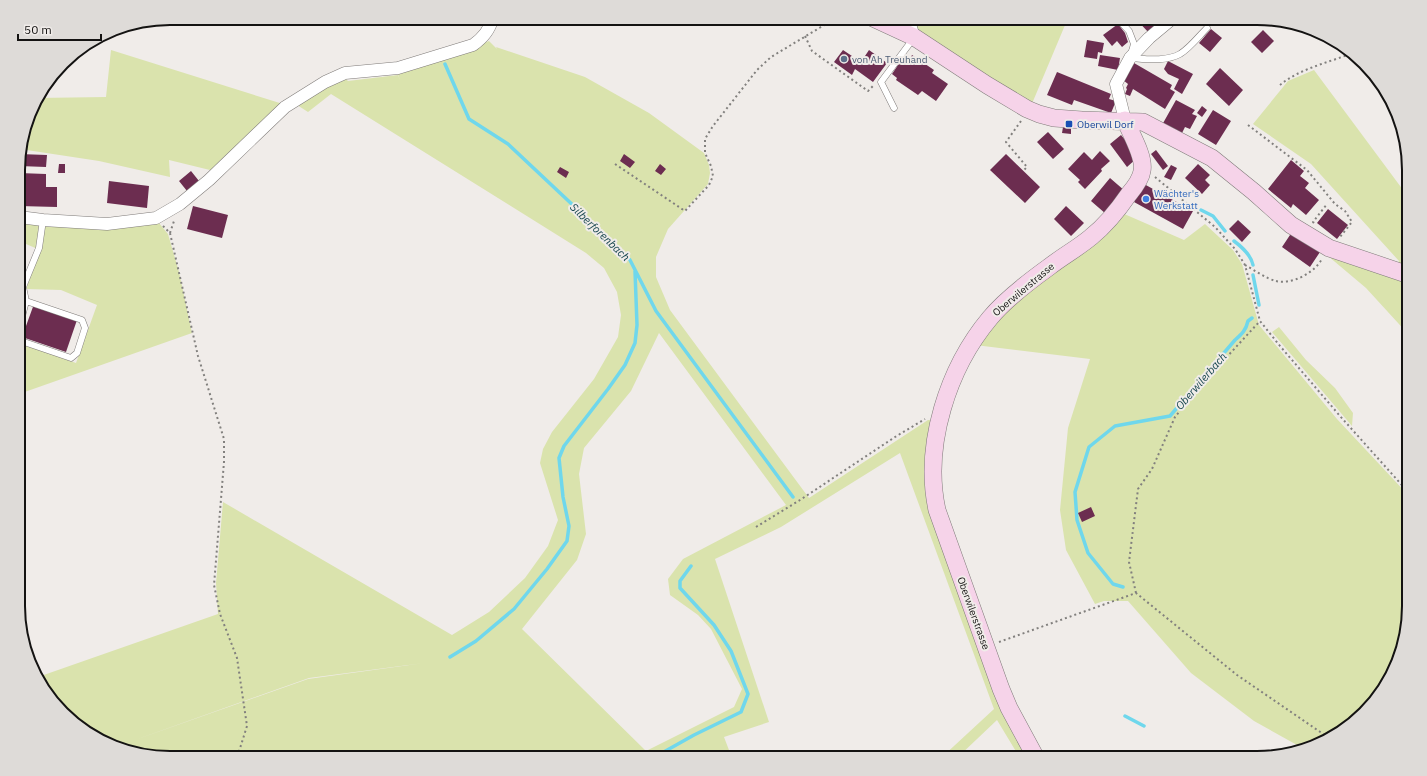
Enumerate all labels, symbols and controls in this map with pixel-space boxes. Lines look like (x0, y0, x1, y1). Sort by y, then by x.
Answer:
scale bar (18, 16, 101, 42)
text: 50 m (24, 22, 52, 37)
place label: von Ah Treuhand (852, 53, 928, 66)
marker: von Ah Treuhand (839, 54, 849, 64)
place label: Oberwil Dorf (1077, 118, 1134, 131)
marker: Oberwil Dorf (1064, 119, 1074, 129)
place label: Wächter's Werkstatt (1154, 187, 1199, 212)
marker: Wächter's Werkstatt (1141, 194, 1151, 204)
water label: Silberforenbach (567, 200, 633, 264)
street label: Oberwilerstrasse (990, 259, 1057, 319)
water label: Oberwilerbach (1172, 349, 1230, 413)
street label: Oberwilerstrasse (954, 575, 993, 652)

